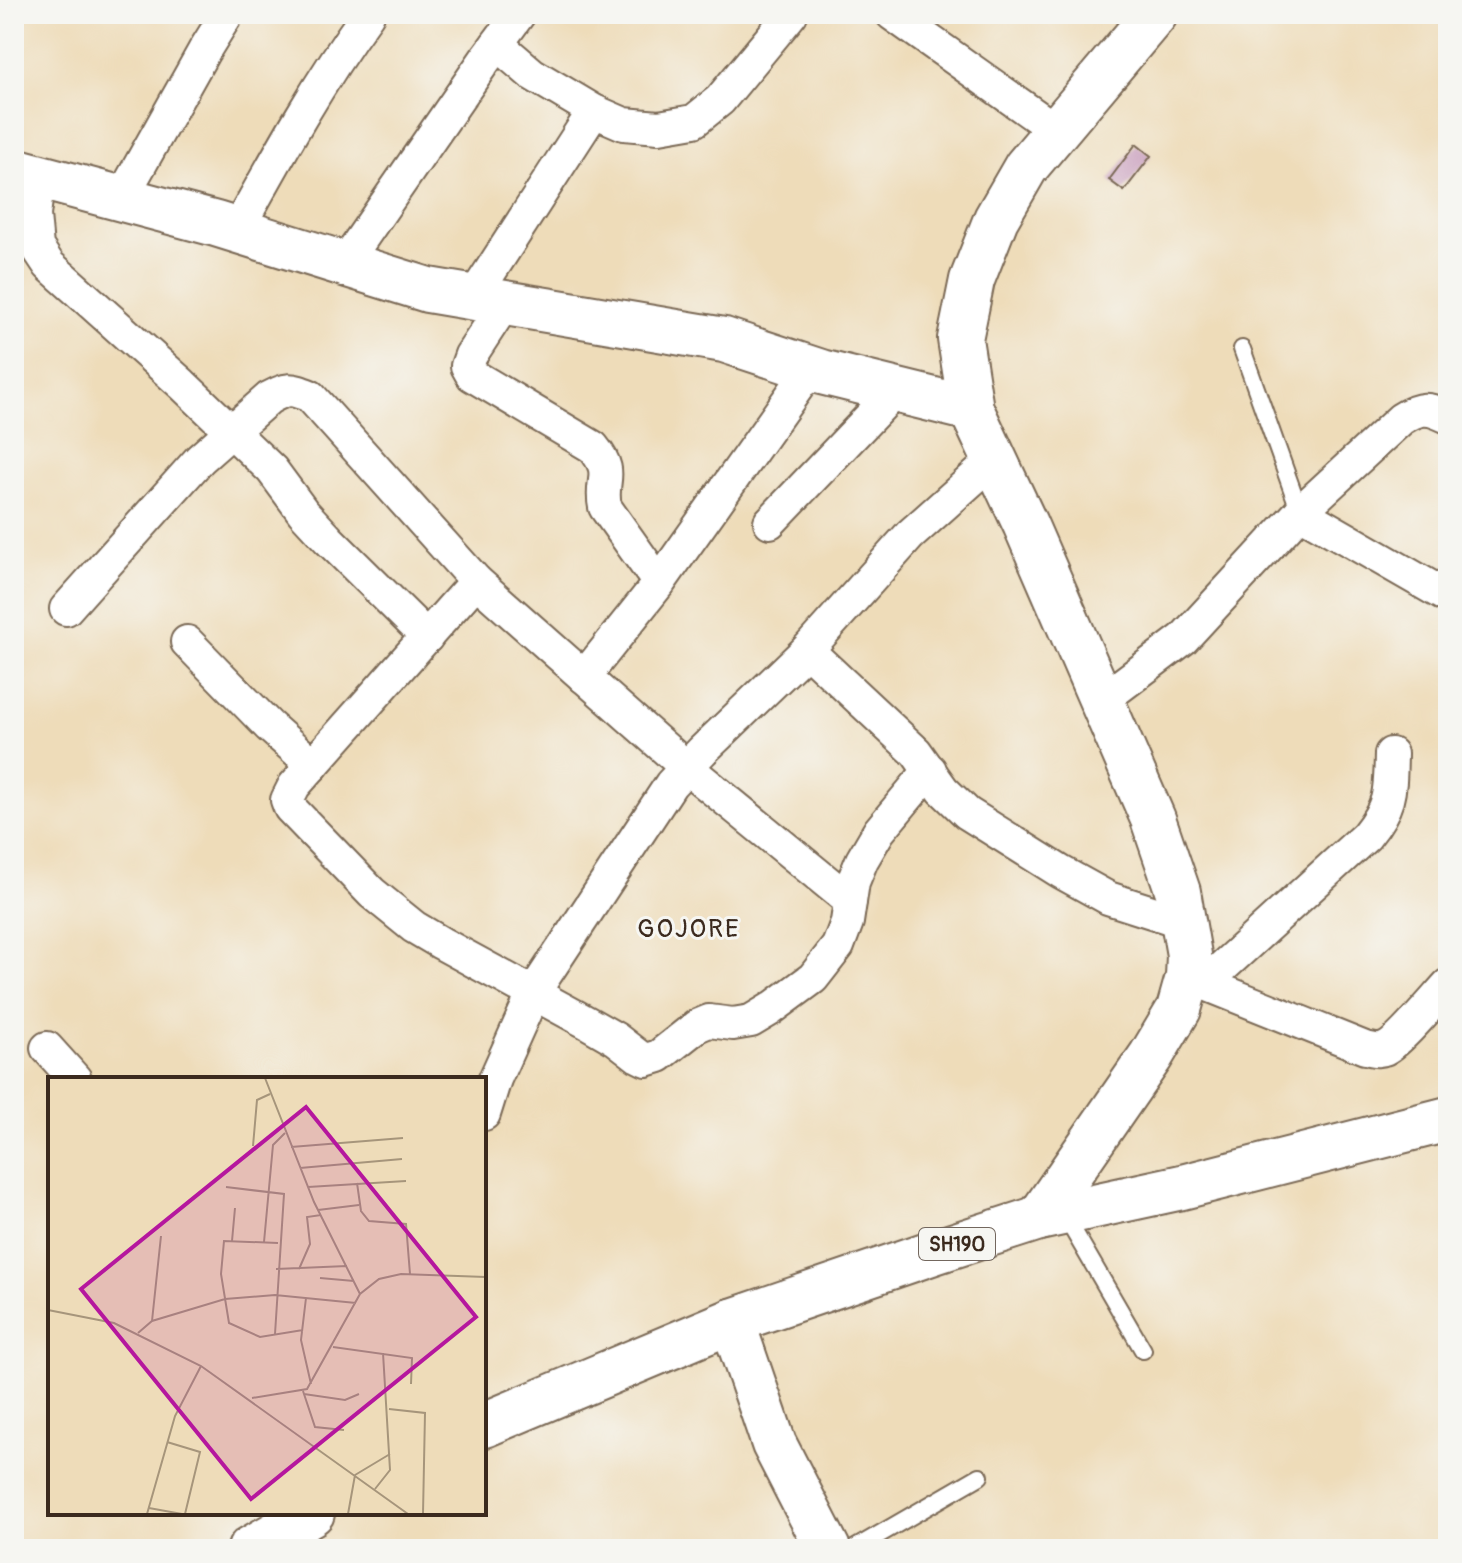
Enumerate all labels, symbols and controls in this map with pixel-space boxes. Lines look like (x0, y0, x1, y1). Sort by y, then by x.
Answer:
district label: GOJORE (637, 913, 741, 945)
inset map (48, 1077, 486, 1515)
road number: SH190 (919, 1228, 995, 1260)

